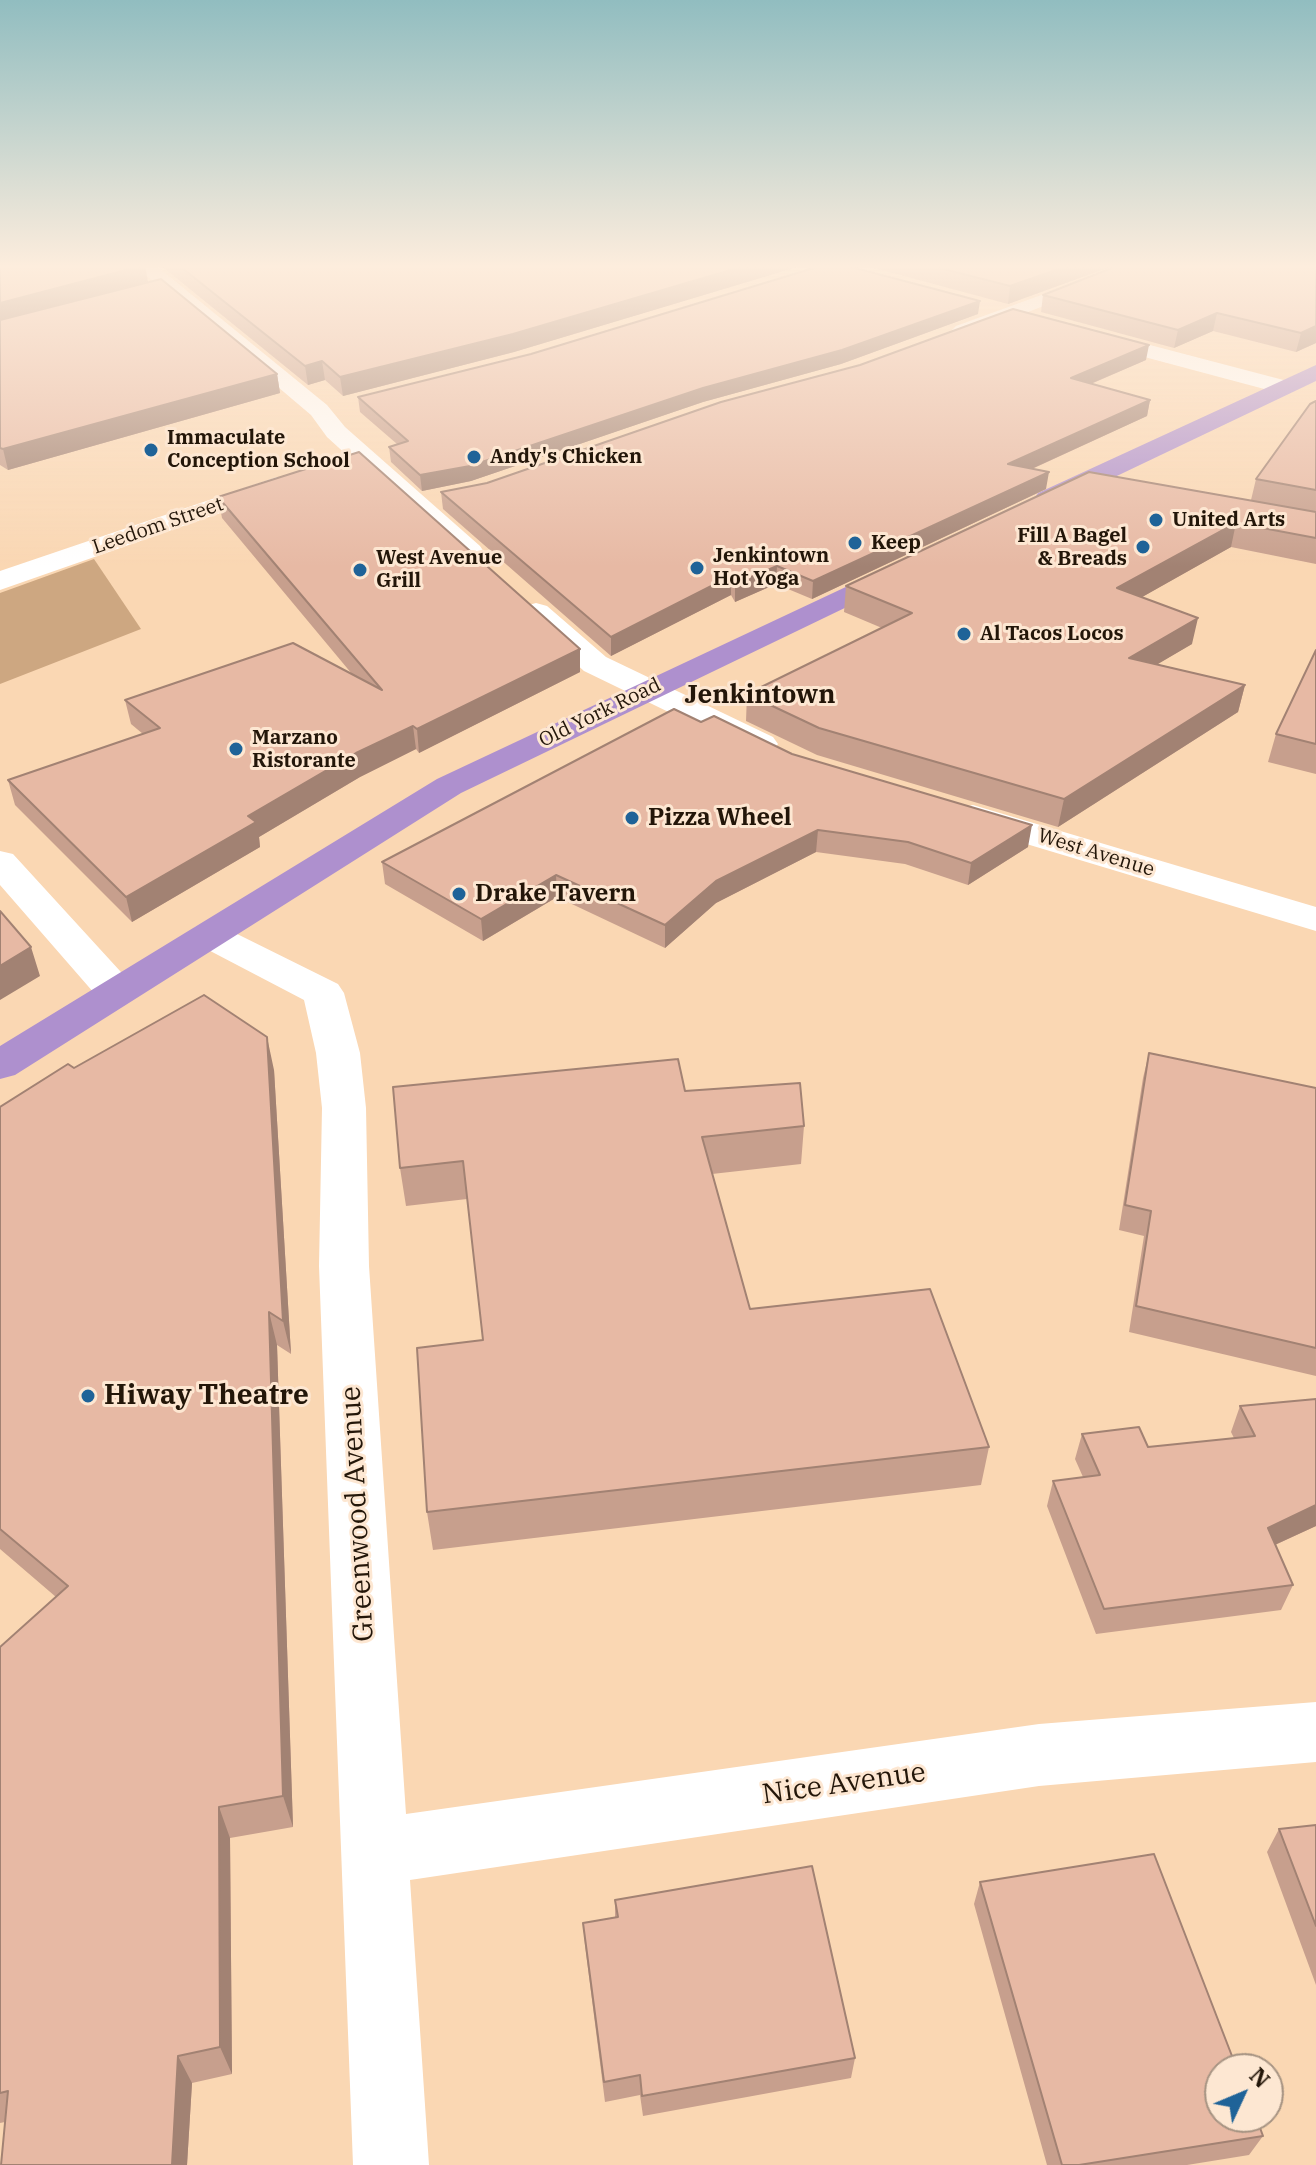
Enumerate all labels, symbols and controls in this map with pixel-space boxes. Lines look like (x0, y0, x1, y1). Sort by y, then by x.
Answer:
place label: Immaculate Conception School (167, 426, 350, 473)
marker: Immaculate Conception School (142, 441, 160, 459)
place label: Andy's Chicken (490, 445, 642, 469)
marker: Andy's Chicken (465, 448, 483, 466)
street label: Leedom Street (89, 492, 227, 560)
place label: United Arts (1172, 508, 1285, 532)
marker: United Arts (1147, 511, 1165, 529)
place label: Fill A Bagel & Breads (1017, 524, 1127, 571)
place label: Keep (871, 531, 921, 555)
marker: Keep (846, 534, 864, 552)
marker: Fill A Bagel & Breads (1134, 538, 1152, 556)
place label: Jenkintown Hot Yoga (713, 544, 829, 591)
place label: West Avenue Grill (376, 546, 502, 593)
marker: Jenkintown Hot Yoga (688, 559, 706, 577)
marker: West Avenue Grill (351, 561, 369, 579)
place label: Al Tacos Locos (980, 622, 1124, 646)
marker: Al Tacos Locos (955, 625, 973, 643)
street label: Old York Road (535, 673, 665, 753)
district label: Jenkintown (684, 679, 836, 711)
place label: Marzano Ristorante (252, 726, 356, 773)
marker: Marzano Ristorante (227, 740, 245, 758)
place label: Pizza Wheel (648, 804, 792, 832)
marker: Pizza Wheel (623, 809, 641, 827)
street label: West Avenue (1035, 824, 1157, 882)
place label: Drake Tavern (475, 880, 636, 908)
marker: Drake Tavern (450, 885, 468, 903)
place label: Hiway Theatre (104, 1379, 309, 1413)
street label: Greenwood Avenue (335, 1385, 381, 1643)
marker: Hiway Theatre (79, 1387, 97, 1405)
street label: Nice Avenue (760, 1756, 928, 1812)
north arrow (1204, 2053, 1284, 2133)
text: N (1244, 2061, 1277, 2094)

